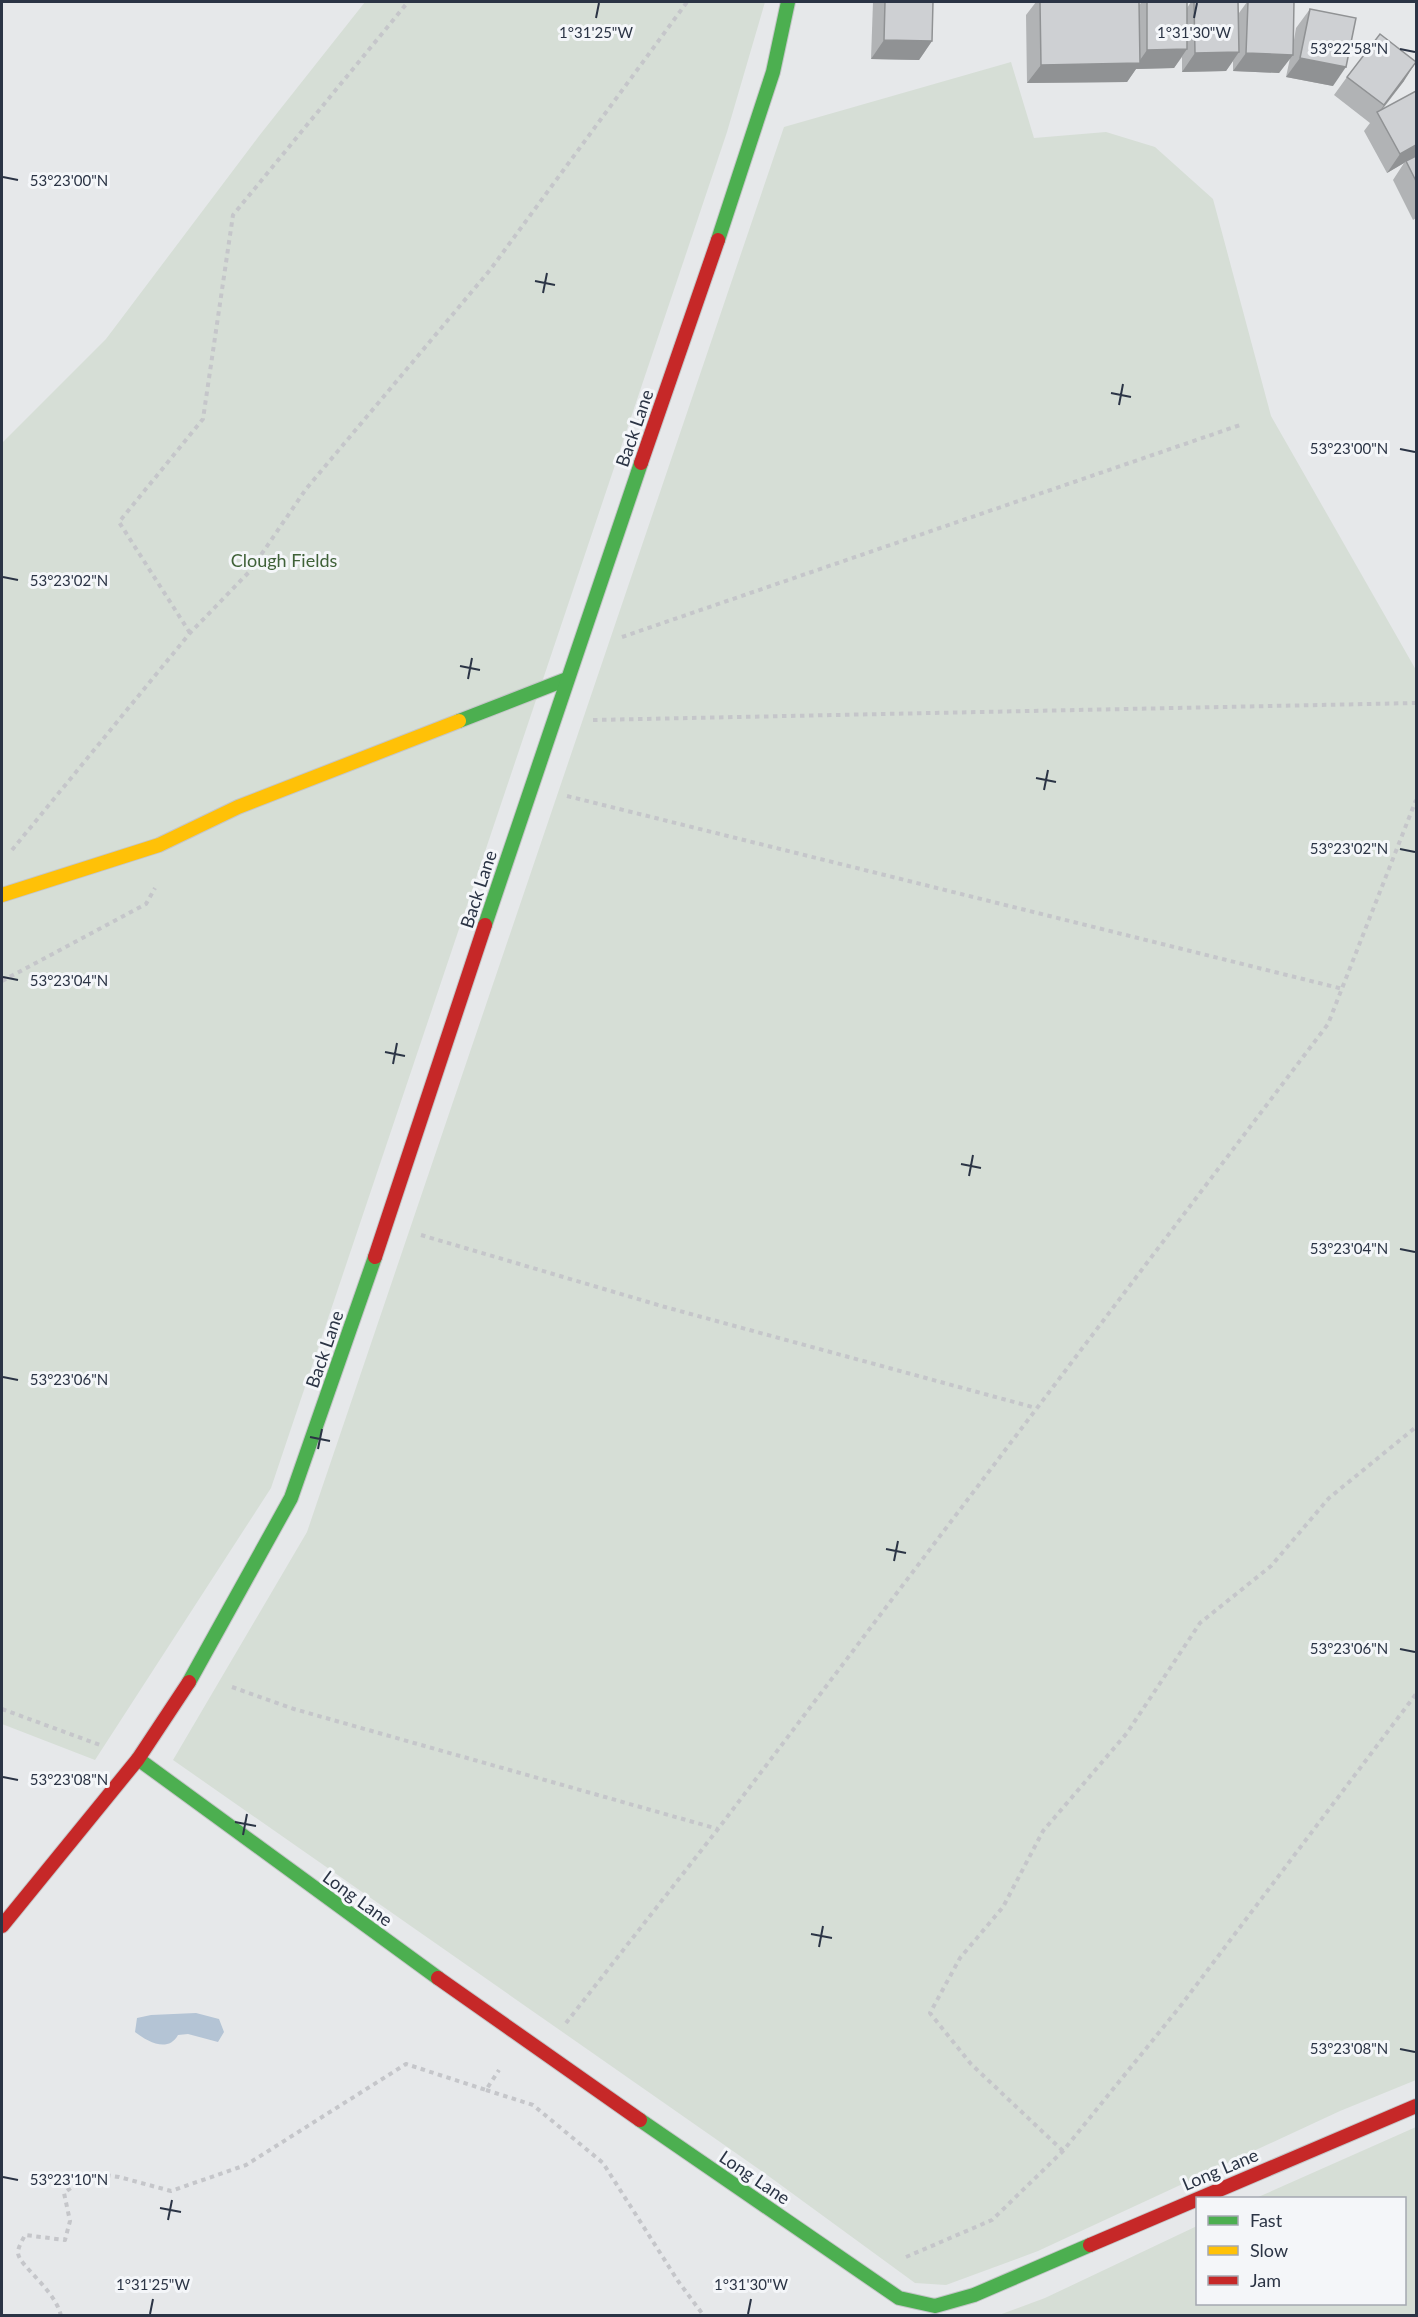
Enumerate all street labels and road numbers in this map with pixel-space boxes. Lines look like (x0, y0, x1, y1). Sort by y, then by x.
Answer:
street label: Back Lane (610, 386, 658, 470)
street label: Back Lane (455, 847, 501, 931)
street label: Back Lane (300, 1307, 348, 1391)
street label: Long Lane (319, 1865, 397, 1931)
street label: Long Lane (1179, 2143, 1261, 2195)
street label: Long Lane (715, 2145, 795, 2209)

